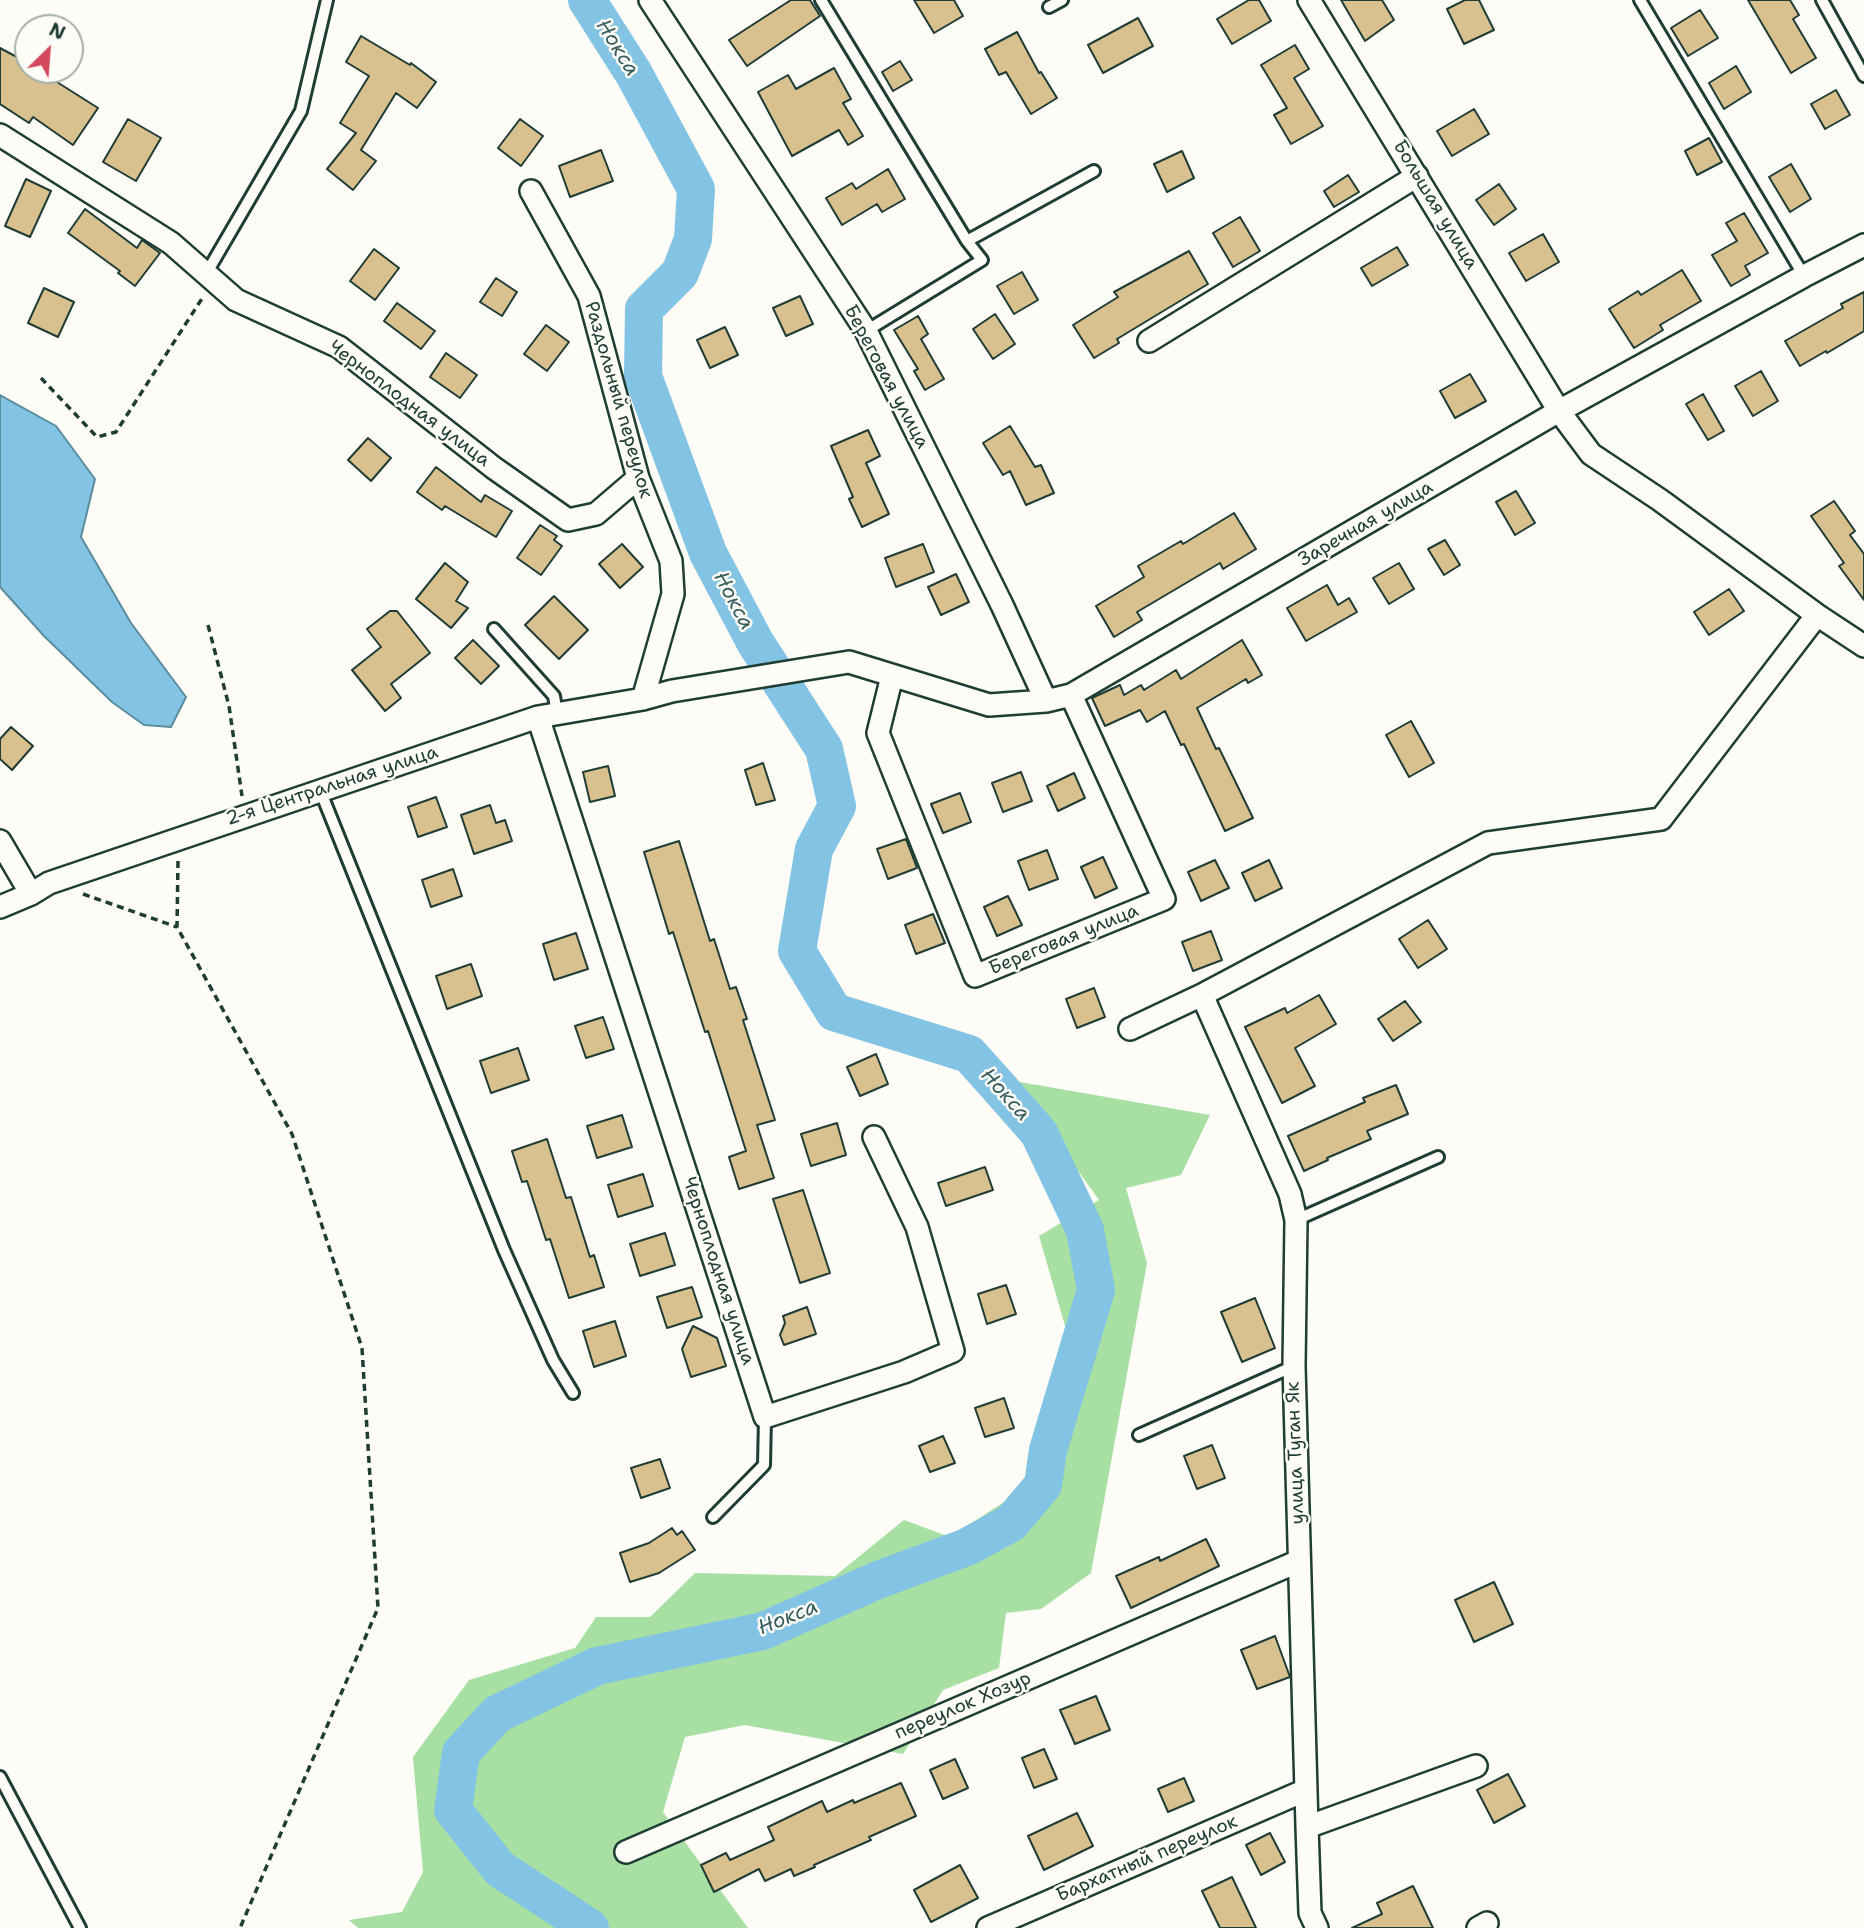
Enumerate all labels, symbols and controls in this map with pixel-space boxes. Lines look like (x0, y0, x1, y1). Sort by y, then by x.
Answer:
north arrow (14, 14, 84, 84)
water label: Нокса (590, 15, 644, 81)
text: N (45, 17, 69, 46)
street label: Большая улица (1387, 136, 1483, 274)
street label: Раздольный переулок (579, 299, 657, 501)
street label: Береговая улица (838, 301, 934, 453)
street label: Черноплодная улица (324, 336, 494, 472)
street label: Заречная улица (1295, 476, 1437, 572)
water label: Нокса (707, 568, 759, 634)
street label: 2-я Центральная улица (223, 741, 441, 831)
street label: Береговая улица (986, 900, 1142, 980)
water label: Нокса (975, 1063, 1035, 1127)
street label: Черноплодная улица (677, 1174, 759, 1368)
street label: улица Туган Як (1282, 1381, 1310, 1525)
water label: Нокса (754, 1595, 822, 1641)
street label: переулок Хозур (891, 1667, 1035, 1745)
street label: Бархатный переулок (1053, 1810, 1241, 1908)

